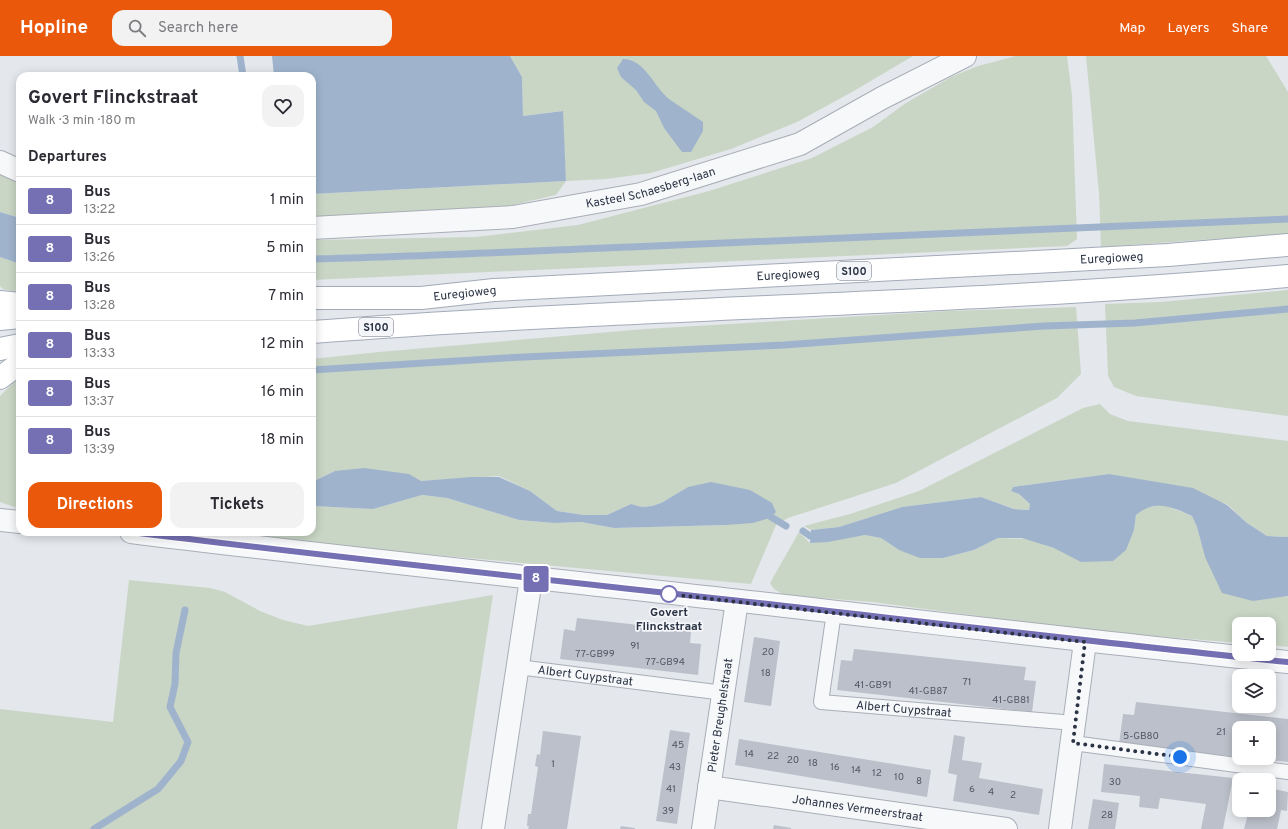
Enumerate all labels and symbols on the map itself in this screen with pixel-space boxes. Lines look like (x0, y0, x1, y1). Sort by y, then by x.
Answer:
street label: Kasteel Schaesberg-laan (584, 164, 718, 213)
street label: Euregioweg (1080, 249, 1144, 269)
road number: S100 (837, 262, 871, 280)
street label: Euregioweg (756, 266, 820, 285)
street label: Euregioweg (432, 283, 497, 306)
road number: S100 (359, 318, 393, 336)
line badge: 8 (523, 566, 549, 592)
marker: Govert Flinckstraat (660, 585, 678, 603)
place label: Govert Flinckstraat (636, 605, 703, 635)
house number: 91 (630, 640, 640, 653)
house number: 20 (762, 646, 774, 659)
house number: 77-GB99 (575, 648, 615, 661)
house number: 77-GB94 (645, 656, 685, 669)
street label: Pieter Breughelstraat (705, 657, 737, 774)
street label: Albert Cuypstraat (537, 663, 634, 690)
house number: 18 (761, 667, 771, 680)
house number: 71 (962, 676, 972, 689)
house number: 41-GB91 (854, 679, 892, 692)
house number: 41-GB87 (908, 685, 948, 698)
house number: 41-GB81 (992, 694, 1030, 707)
street label: Albert Cuypstraat (855, 698, 952, 722)
house number: 21 (1216, 726, 1226, 739)
house number: 5-GB80 (1123, 730, 1159, 743)
house number: 45 (672, 739, 684, 752)
your location (1170, 747, 1190, 767)
house number: 14 (744, 748, 754, 761)
house number: 22 (767, 750, 779, 763)
house number: 20 (787, 754, 799, 767)
house number: 18 (808, 757, 818, 770)
house number: 1 (551, 758, 555, 771)
house number: 43 (669, 761, 681, 774)
house number: 16 (830, 761, 840, 774)
house number: 14 (851, 764, 861, 777)
house number: 12 (872, 767, 882, 780)
house number: 10 (894, 771, 904, 784)
house number: 8 (916, 775, 922, 788)
house number: 30 (1109, 776, 1121, 789)
house number: 41 (666, 783, 676, 796)
house number: 6 (969, 783, 975, 796)
house number: 4 (988, 786, 994, 799)
house number: 2 (1010, 789, 1016, 802)
street label: Johannes Vermeerstraat (791, 792, 924, 826)
house number: 39 (662, 805, 674, 818)
house number: 28 (1101, 809, 1113, 822)

